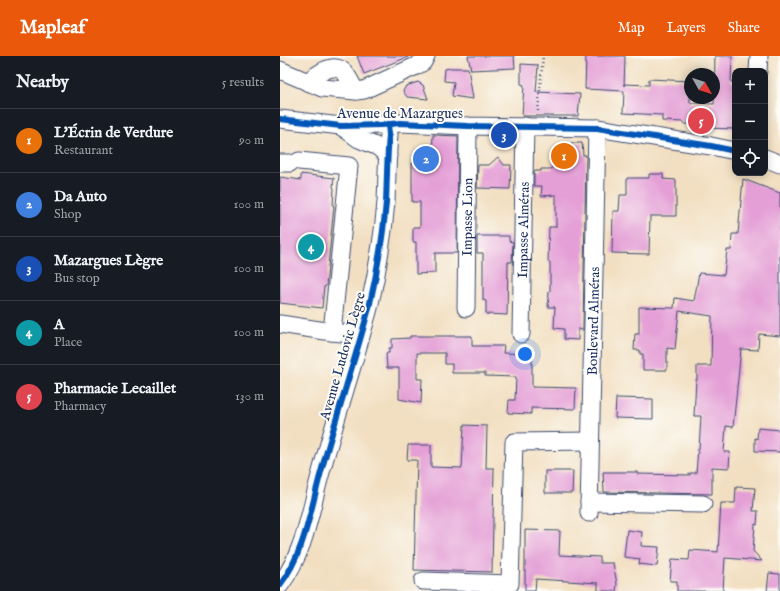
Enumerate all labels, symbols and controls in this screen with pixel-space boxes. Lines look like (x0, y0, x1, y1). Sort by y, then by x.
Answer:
text: Mapleaf (20, 16, 85, 40)
text: Map (618, 19, 645, 37)
text: Layers (667, 19, 706, 37)
text: Share (728, 19, 760, 37)
north arrow (684, 68, 720, 104)
map controls (732, 68, 768, 176)
button: + (732, 68, 768, 104)
text: Nearby (16, 72, 69, 93)
text: 5 results (222, 74, 264, 91)
button: − (732, 104, 768, 140)
street label: Avenue de Mazargues (336, 105, 463, 123)
pin: 5 (688, 106, 714, 136)
pin: 3 (491, 120, 517, 150)
text: L'Écrin de Verdure (54, 123, 173, 142)
text: 1 (27, 132, 31, 149)
text: 90 m (239, 132, 264, 149)
button: locate (732, 140, 768, 176)
pin: 1 (551, 141, 577, 171)
text: Restaurant (54, 142, 113, 159)
pin: 2 (413, 144, 439, 174)
street label: Impasse Lion (459, 177, 477, 256)
street label: Impasse Alméras (514, 182, 534, 278)
text: Da Auto (54, 187, 107, 206)
text: 2 (26, 196, 32, 213)
text: 100 m (234, 196, 264, 213)
text: Shop (54, 206, 82, 223)
pin: 4 (298, 232, 324, 262)
text: Mazargues Lègre (54, 251, 163, 270)
text: 3 (27, 260, 31, 277)
text: 100 m (234, 260, 264, 277)
street label: Boulevard Alméras (584, 266, 604, 376)
text: Bus stop (54, 270, 100, 287)
street label: Avenue Ludovic Lègre (316, 290, 370, 423)
text: A (54, 315, 64, 334)
text: 4 (26, 324, 32, 341)
text: 100 m (234, 324, 264, 341)
text: Place (54, 334, 82, 351)
your location (515, 344, 535, 364)
text: Pharmacie Lecaillet (54, 379, 176, 398)
text: 5 (27, 388, 31, 405)
text: 130 m (235, 388, 264, 405)
text: Pharmacy (54, 398, 106, 415)

